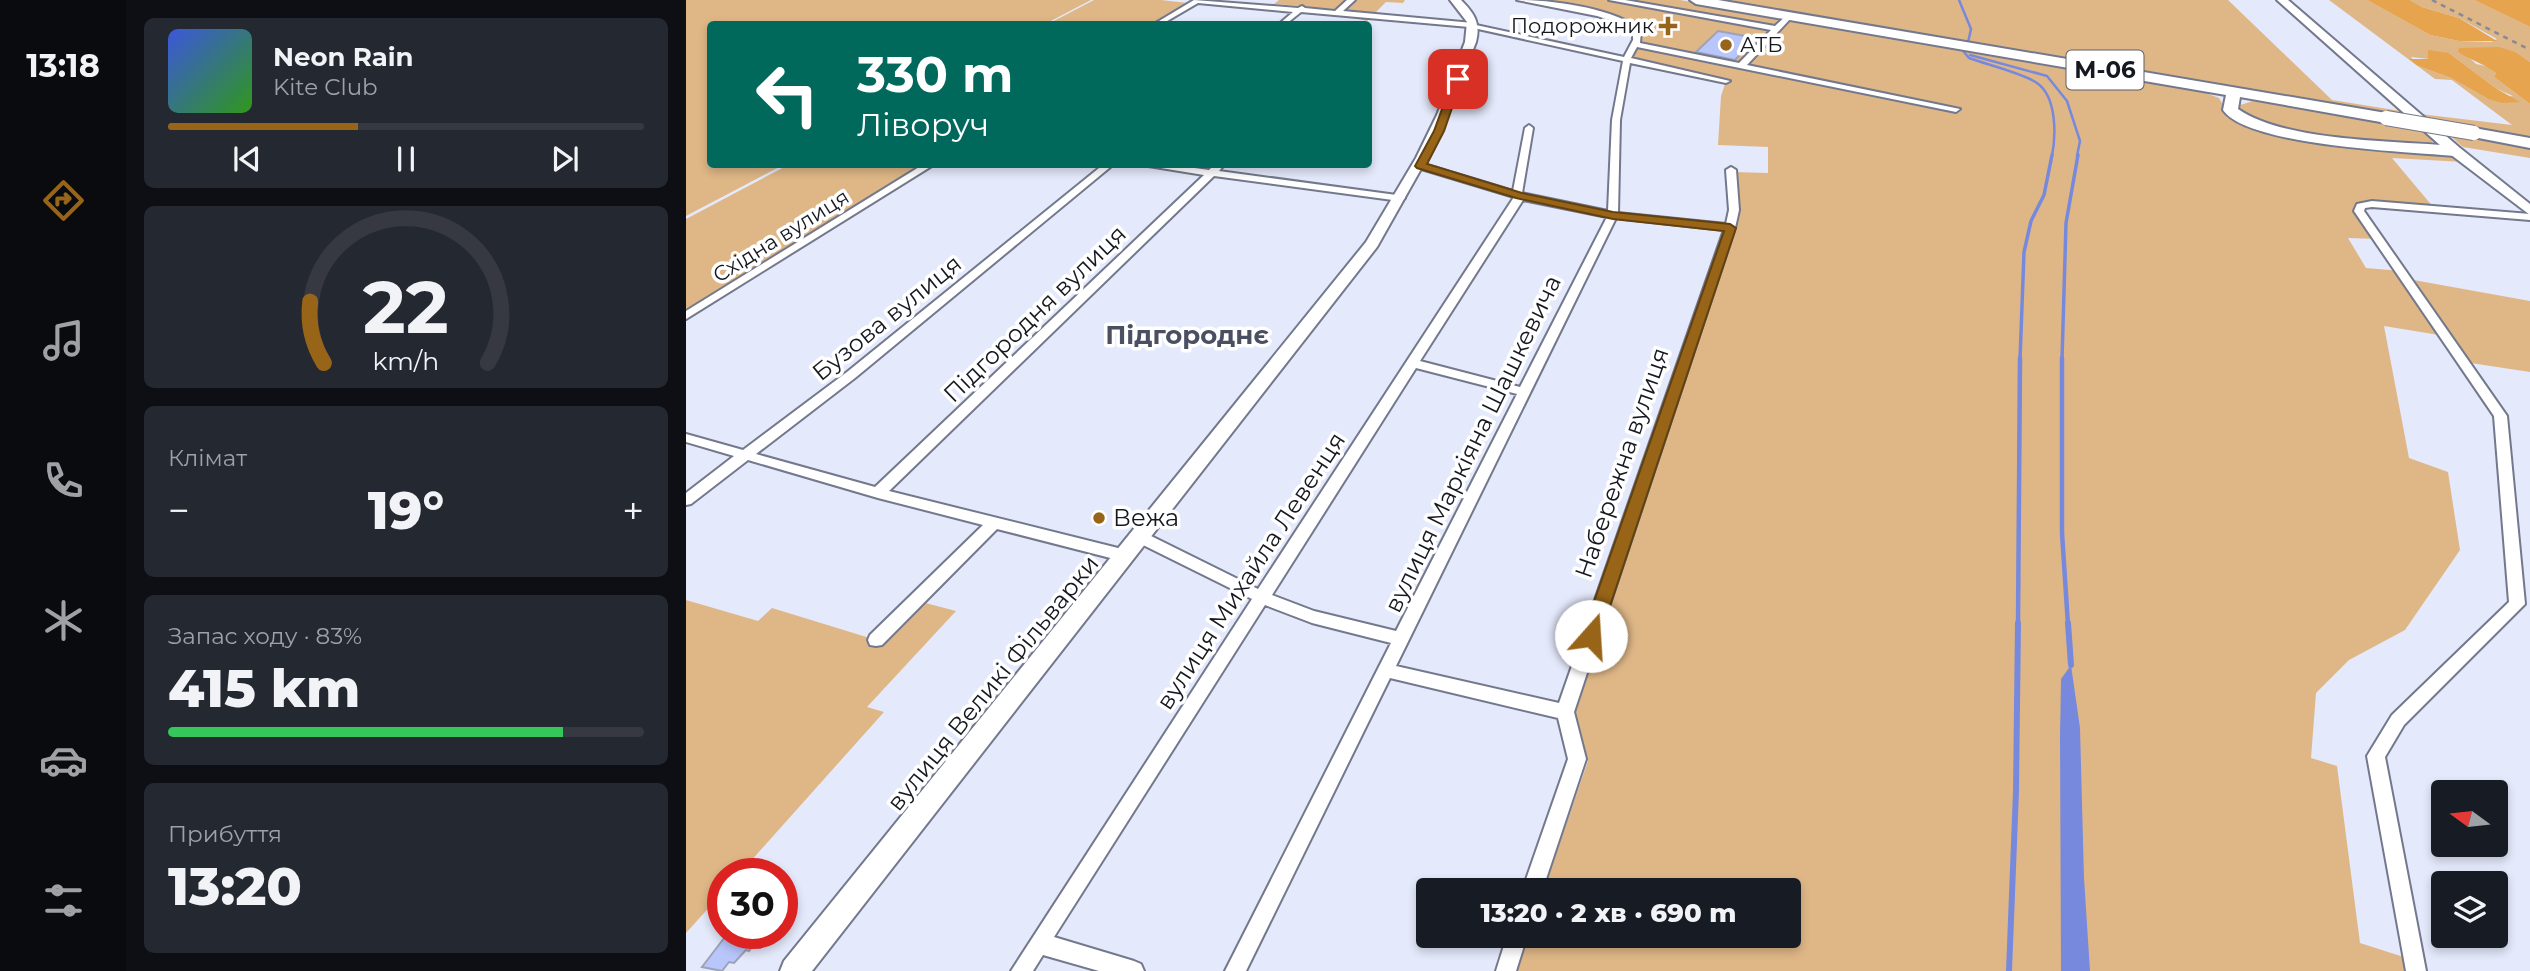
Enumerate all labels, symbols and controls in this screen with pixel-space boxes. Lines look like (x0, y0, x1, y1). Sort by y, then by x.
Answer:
place label: Подорожник (1511, 13, 1654, 38)
marker: Подорожник (1660, 18, 1676, 34)
place label: АТБ (1740, 32, 1782, 57)
marker: АТБ (1718, 37, 1734, 53)
text: Neon Rain (273, 41, 414, 73)
text: 330 m (857, 45, 1013, 104)
text: 13:18 (26, 46, 100, 85)
icon: left (742, 49, 833, 140)
pin (1428, 49, 1488, 109)
road number: М-06 (2066, 50, 2144, 90)
icon: arrive (1439, 60, 1477, 98)
text: Kite Club (273, 73, 378, 101)
text: Ліворуч (857, 105, 989, 144)
icon: previous (228, 140, 266, 178)
icon: pause (387, 140, 425, 178)
icon: next (546, 140, 584, 178)
icon: directions (39, 176, 88, 225)
street label: Східна вулиця (708, 184, 853, 287)
street label: Підгородня вулиця (937, 219, 1132, 408)
street label: Бузова вулиця (806, 249, 967, 387)
text: 22 (363, 264, 449, 352)
street label: вулиця Маркіяна Шашкевича (1378, 270, 1567, 617)
icon: music (39, 316, 88, 365)
district label: Підгороднє (1105, 319, 1269, 351)
street label: Набережна вулиця (1568, 344, 1675, 582)
text: km/h (373, 346, 439, 376)
street label: вулиця Михайла Левенця (1150, 427, 1351, 715)
text: Клімат (168, 444, 247, 472)
icon: phone (39, 456, 88, 505)
text: 19° (368, 479, 444, 542)
text: − (168, 487, 190, 534)
text: + (622, 487, 644, 534)
place label: Вежа (1113, 503, 1179, 532)
marker: Вежа (1091, 510, 1107, 526)
street label: вулиця Великі Фільварки (881, 549, 1105, 816)
icon: climate (39, 596, 88, 645)
position arrow (1554, 599, 1628, 673)
text: Запас ходу · 83% (168, 622, 362, 650)
text: 415 km (168, 657, 360, 720)
icon: car (39, 736, 88, 785)
north arrow (2431, 780, 2508, 858)
map controls (2431, 780, 2508, 948)
text: Прибуття (168, 820, 282, 848)
text: 13:20 (168, 855, 302, 918)
speed limit sign: 30 (707, 858, 798, 949)
button: layers (2431, 871, 2508, 948)
icon: filters (39, 876, 88, 925)
text: 13:20 · 2 хв · 690 m (1481, 897, 1736, 929)

